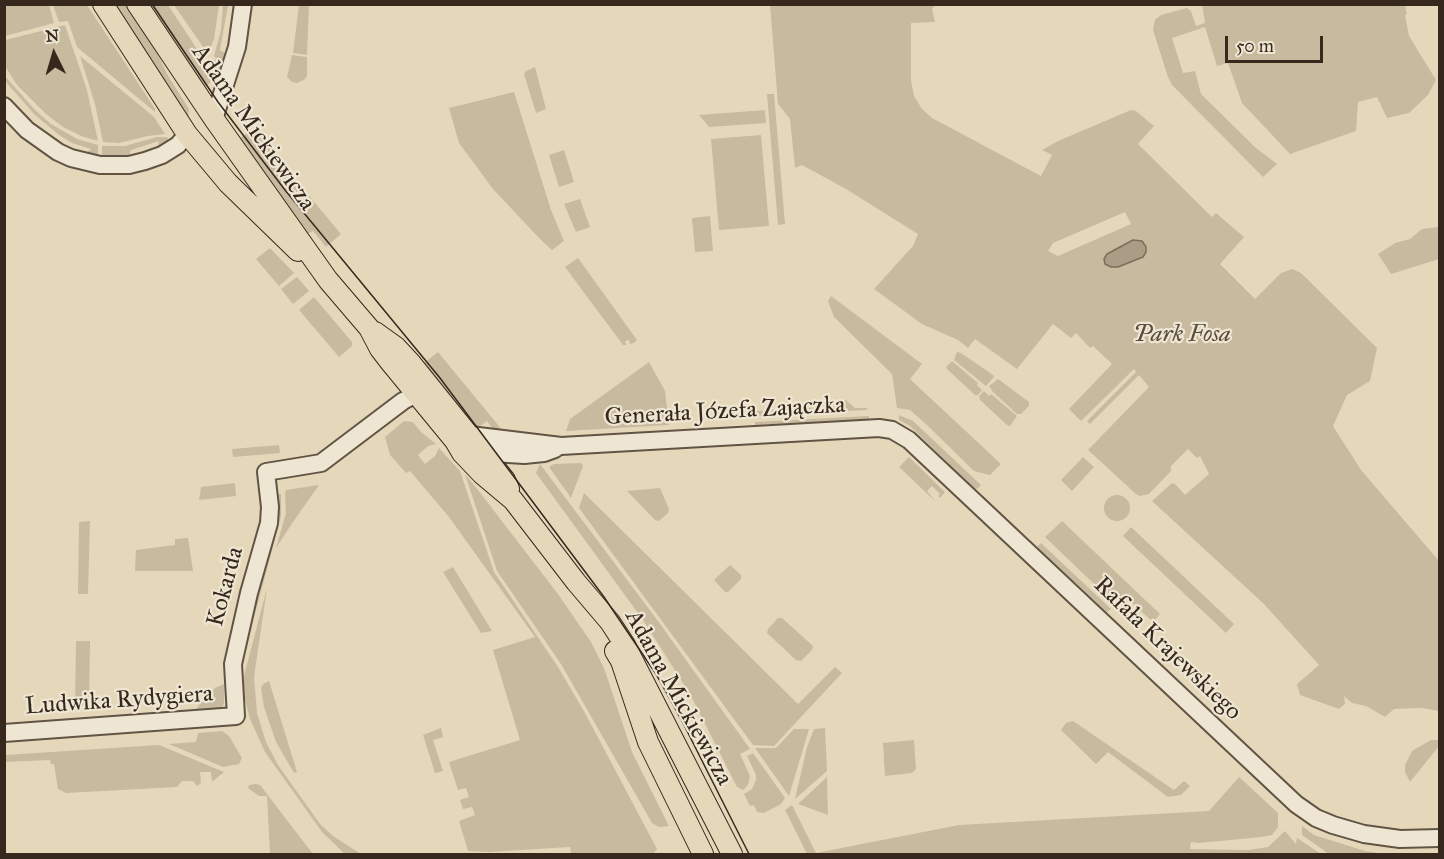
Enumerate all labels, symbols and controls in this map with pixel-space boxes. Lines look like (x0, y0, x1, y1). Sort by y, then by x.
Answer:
north arrow (24, 24, 84, 84)
scale bar (1228, 24, 1326, 62)
text: N (45, 26, 60, 46)
text: 50 m (1236, 35, 1274, 57)
street label: Adama Mickiewicza (185, 39, 321, 217)
park label: Park Fosa (1133, 321, 1231, 349)
street label: Generała Józefa Zajączka (604, 391, 846, 433)
street label: Kokarda (202, 544, 250, 630)
street label: Rafała Krajewskiego (1087, 571, 1247, 727)
street label: Adama Mickiewicza (618, 605, 738, 791)
street label: Ludwika Rydygiera (24, 680, 214, 722)

